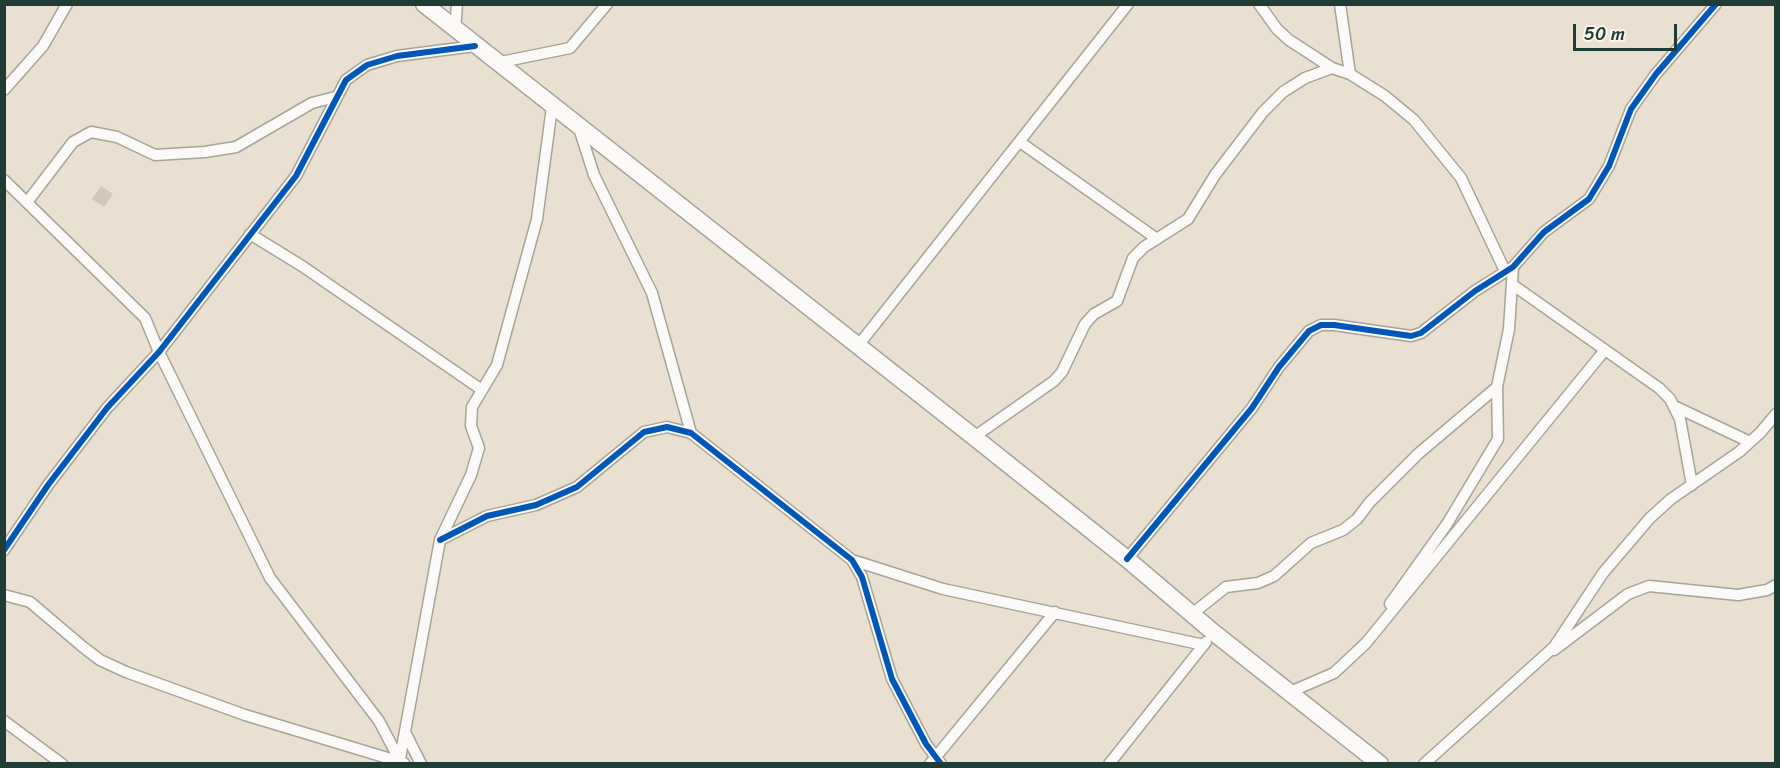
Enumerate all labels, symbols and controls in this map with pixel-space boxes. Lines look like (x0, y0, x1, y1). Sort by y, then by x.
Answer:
scale bar (1576, 12, 1680, 50)
text: 50 m (1584, 18, 1625, 50)

